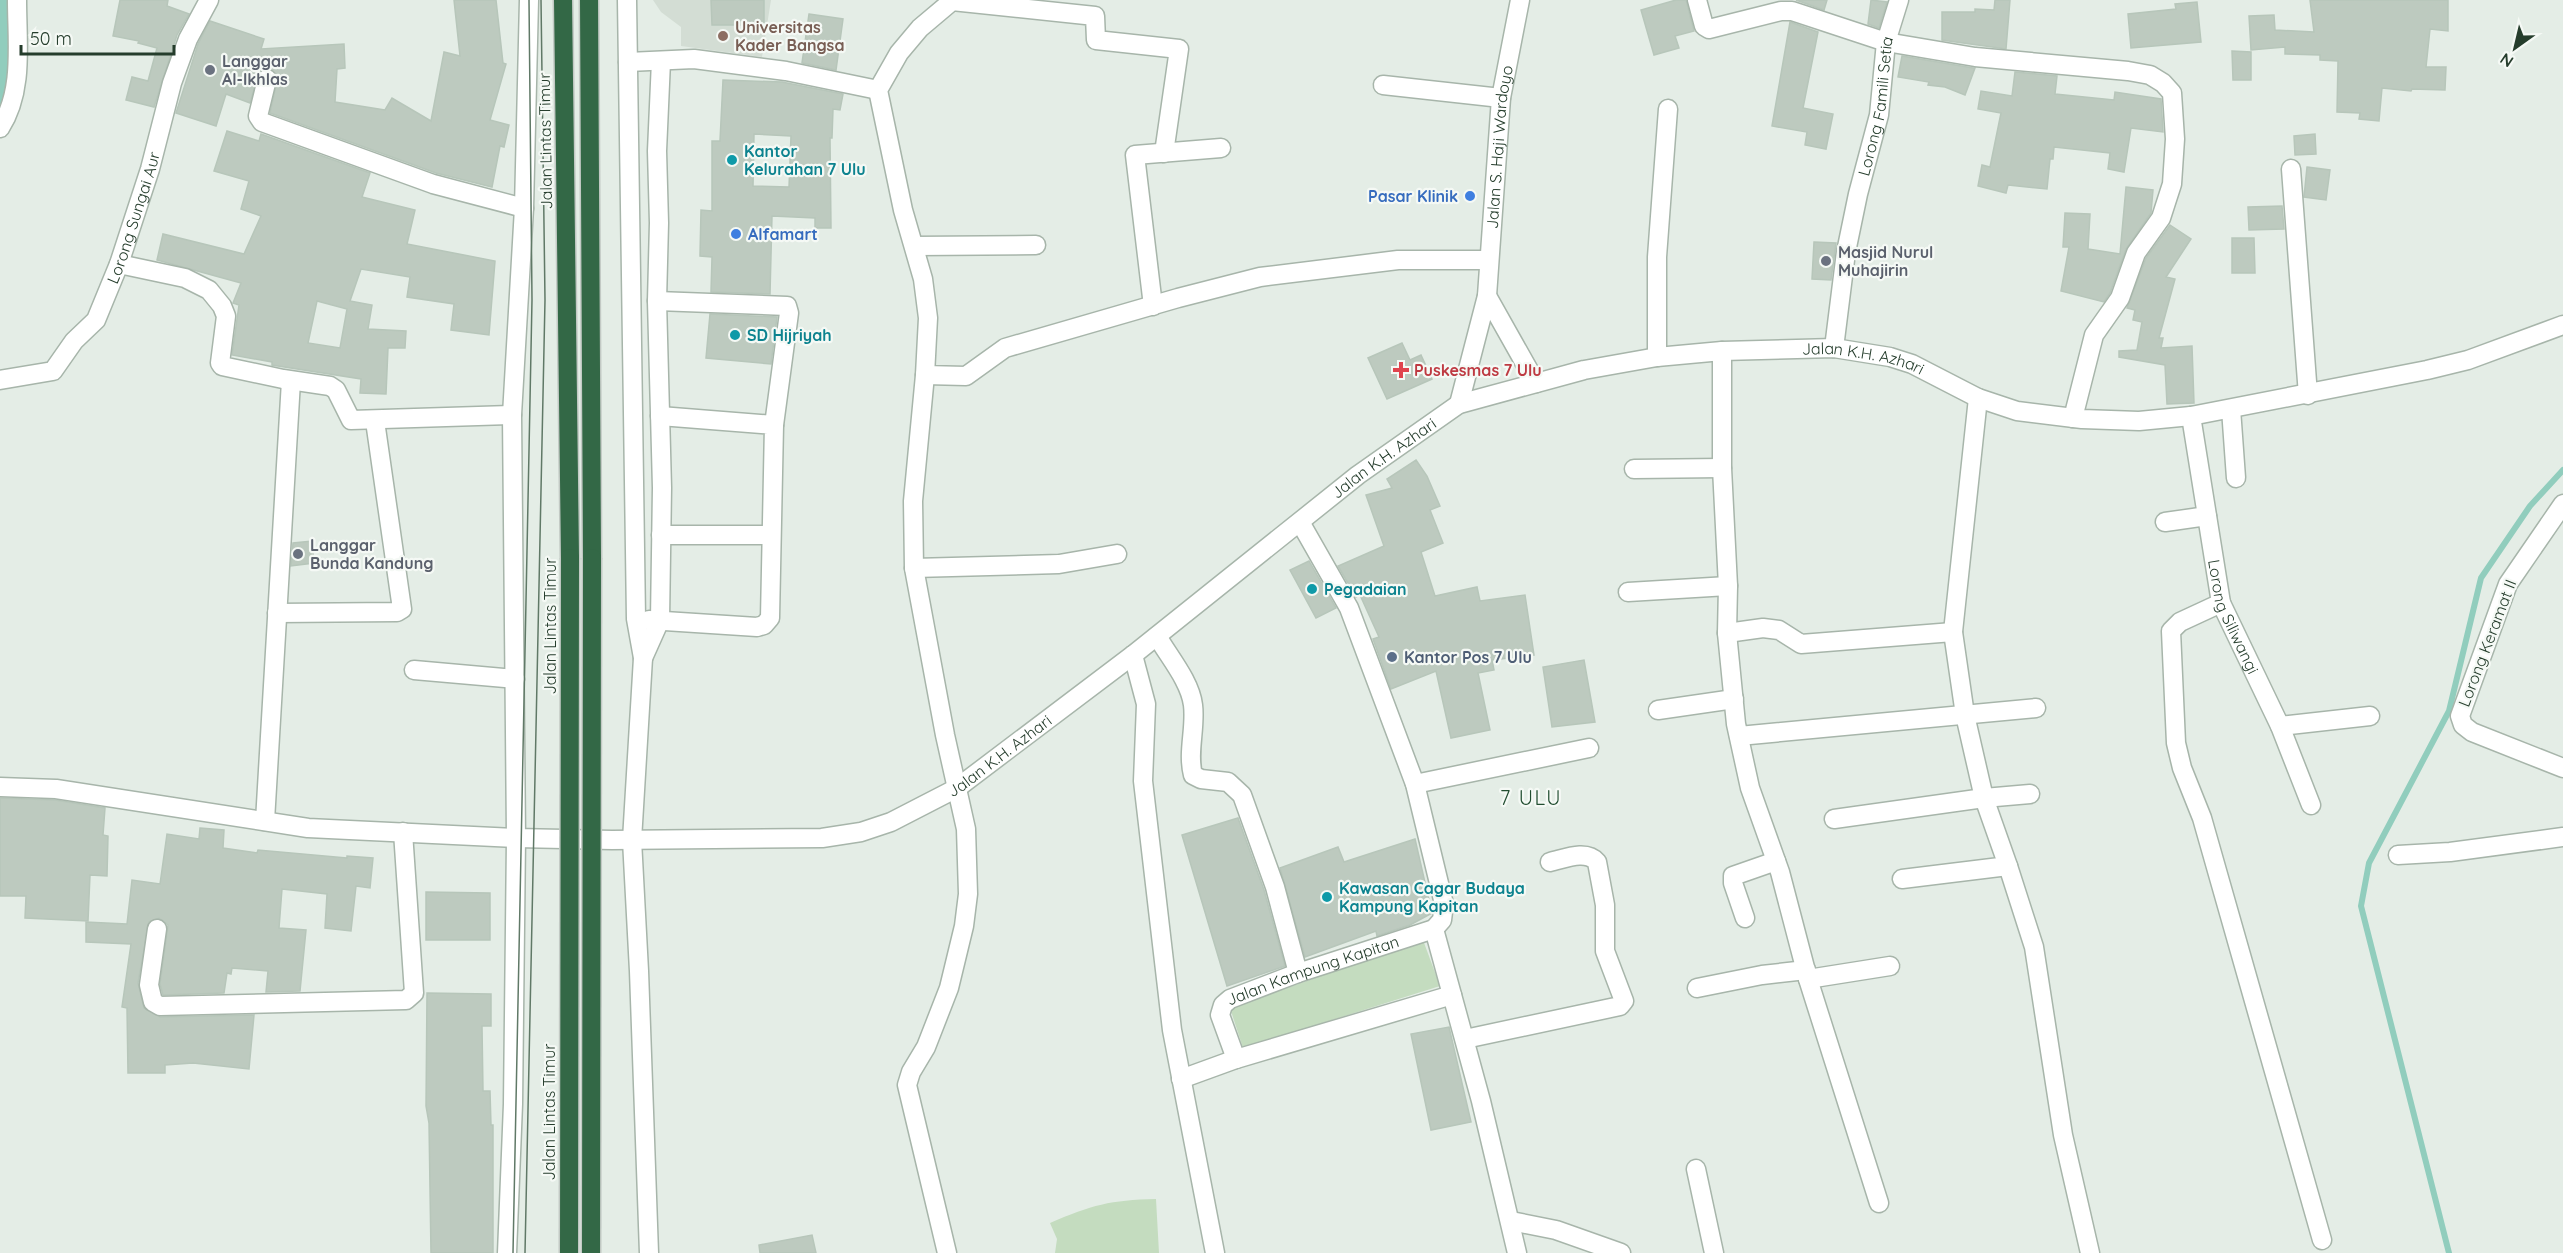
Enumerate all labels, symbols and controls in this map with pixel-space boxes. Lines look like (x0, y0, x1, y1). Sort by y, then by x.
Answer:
place label: Universitas Kader Bangsa (735, 17, 844, 55)
scale bar (21, 18, 174, 56)
north arrow (2485, 18, 2545, 78)
text: 50 m (30, 27, 72, 50)
marker: Universitas Kader Bangsa (716, 29, 730, 43)
street label: Lorong Famili Setia (1853, 33, 1897, 178)
text: N (2496, 49, 2517, 72)
place label: Langgar Al-Ikhlas (222, 51, 288, 89)
marker: Langgar Al-Ikhlas (203, 63, 217, 77)
street label: Jalan S. Haji Wardoyo (1482, 64, 1517, 230)
street label: Jalan Lintas Timur (534, 72, 556, 210)
place label: Kantor Kelurahan 7 Ulu (744, 141, 866, 179)
street label: Lorong Sungai Aur (102, 150, 164, 286)
marker: Kantor Kelurahan 7 Ulu (725, 153, 739, 167)
place label: Pasar Klinik (1368, 186, 1458, 206)
marker: Pasar Klinik (1463, 189, 1477, 203)
place label: Alfamart (748, 224, 818, 244)
marker: Alfamart (729, 227, 743, 241)
place label: Masjid Nurul Muhajirin (1838, 242, 1933, 280)
marker: Masjid Nurul Muhajirin (1819, 254, 1833, 268)
place label: SD Hijriyah (747, 325, 832, 345)
marker: SD Hijriyah (728, 328, 742, 342)
street label: Jalan K.H. Azhari (1801, 338, 1928, 379)
place label: Puskesmas 7 Ulu (1414, 360, 1542, 380)
marker: Puskesmas 7 Ulu (1392, 361, 1410, 379)
street label: Jalan K.H. Azhari (1327, 413, 1440, 503)
place label: Langgar Bunda Kandung (310, 535, 434, 573)
marker: Langgar Bunda Kandung (291, 547, 305, 561)
street label: Jalan Lintas Timur (540, 558, 560, 694)
street label: Lorong Siliwangi (2204, 558, 2263, 677)
street label: Lorong Keramat II (2454, 577, 2520, 709)
place label: Pegadaian (1324, 579, 1406, 599)
marker: Pegadaian (1305, 582, 1319, 596)
place label: Kantor Pos 7 Ulu (1404, 647, 1532, 667)
marker: Kantor Pos 7 Ulu (1385, 650, 1399, 664)
street label: Jalan K.H. Azhari (944, 710, 1055, 801)
district label: 7 ULU (1500, 785, 1562, 810)
place label: Kawasan Cagar Budaya Kampung Kapitan (1339, 878, 1525, 916)
marker: Kawasan Cagar Budaya Kampung Kapitan (1320, 890, 1334, 904)
street label: Jalan Kampung Kapitan (1223, 931, 1401, 1009)
street label: Jalan Lintas Timur (539, 1044, 559, 1180)

